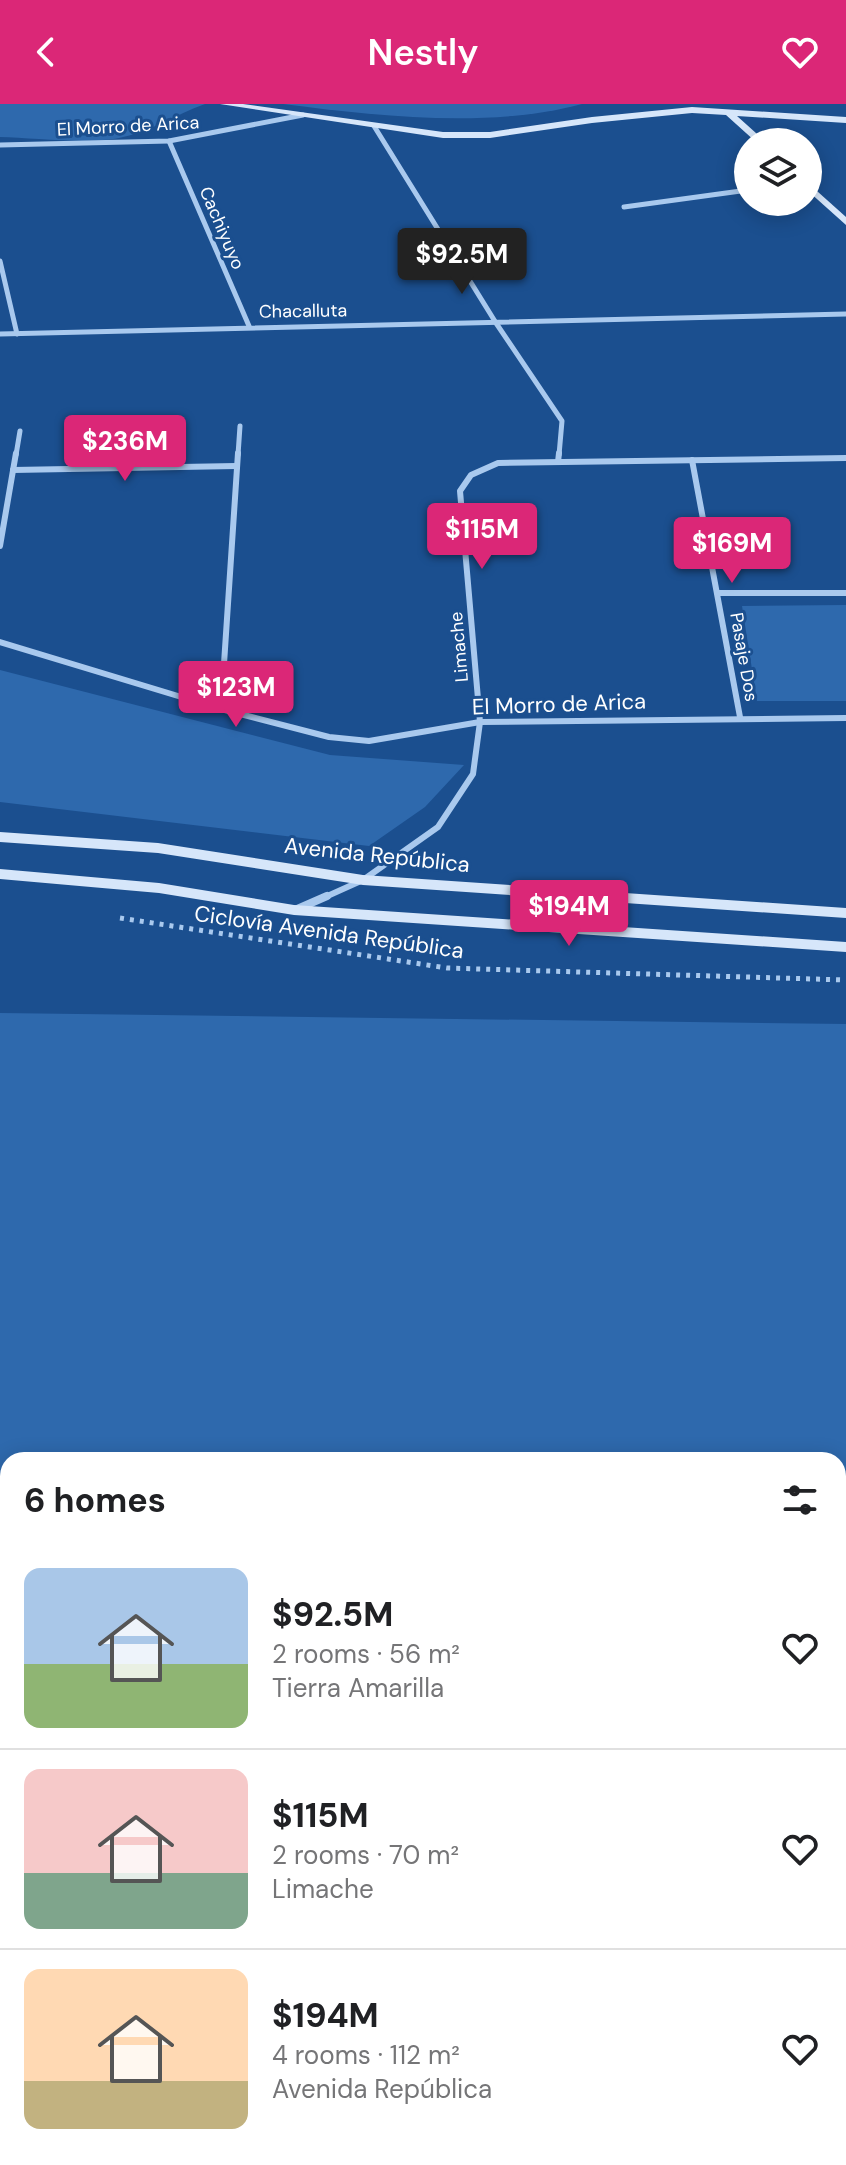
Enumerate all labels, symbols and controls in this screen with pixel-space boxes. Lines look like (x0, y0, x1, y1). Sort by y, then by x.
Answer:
text: Nestly (368, 29, 478, 76)
icon: back (24, 30, 68, 74)
icon: heart (778, 30, 822, 74)
street label: El Morro de Arica (56, 110, 200, 142)
map controls (734, 128, 822, 216)
button: layers (734, 128, 822, 216)
street label: Cachiyuyo (194, 183, 250, 273)
pin: $92.5M (397, 228, 527, 296)
text: $92.5M (416, 237, 508, 271)
street label: Chacalluta (259, 298, 347, 324)
pin: $236M (69, 415, 181, 483)
text: $236M (82, 424, 168, 458)
pin: $115M (426, 503, 538, 571)
text: $115M (445, 512, 519, 546)
pin: $169M (676, 517, 788, 585)
text: $169M (692, 526, 772, 560)
street label: Limache (444, 611, 474, 683)
street label: Pasaje Dos (724, 611, 764, 703)
pin: $123M (180, 661, 292, 729)
text: $123M (197, 670, 275, 704)
street label: El Morro de Arica (471, 686, 647, 722)
street label: Avenida República (283, 831, 471, 879)
pin: $194M (513, 880, 625, 948)
text: $194M (528, 889, 610, 923)
street label: Ciclovía Avenida República (192, 899, 466, 965)
text: 6 homes (24, 1478, 166, 1523)
icon: filters (778, 1478, 822, 1522)
text: $92.5M (272, 1592, 393, 1637)
icon: home (88, 1600, 184, 1696)
icon: heart (778, 1626, 822, 1670)
text: 2 rooms · 56 m² (272, 1637, 460, 1671)
text: Tierra Amarilla (272, 1671, 444, 1705)
text: $115M (272, 1793, 369, 1838)
icon: home (88, 1801, 184, 1897)
icon: heart (778, 1827, 822, 1871)
text: 2 rooms · 70 m² (272, 1838, 459, 1872)
text: Limache (272, 1872, 374, 1906)
text: $194M (272, 1993, 379, 2038)
icon: home (88, 2001, 184, 2097)
icon: heart (778, 2027, 822, 2071)
text: 4 rooms · 112 m² (272, 2038, 460, 2072)
text: Avenida República (272, 2072, 492, 2106)

